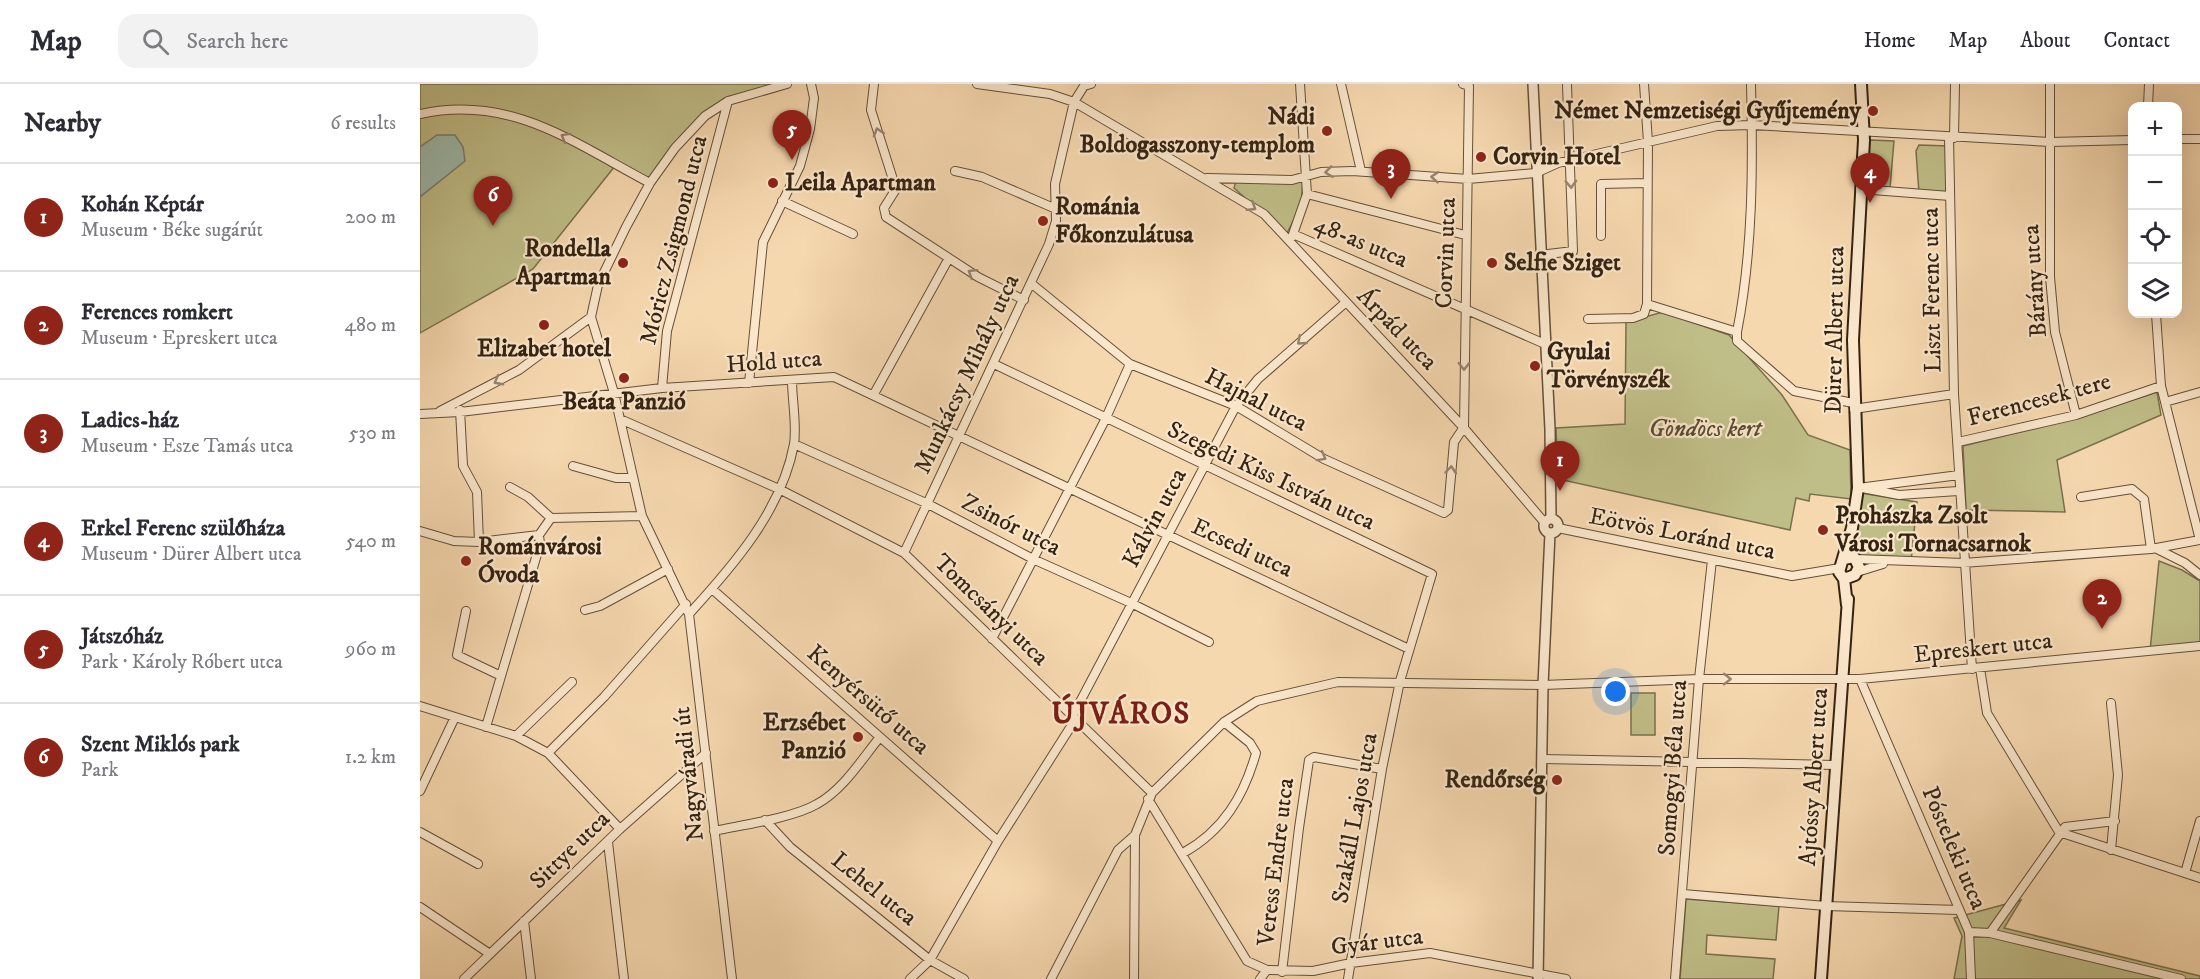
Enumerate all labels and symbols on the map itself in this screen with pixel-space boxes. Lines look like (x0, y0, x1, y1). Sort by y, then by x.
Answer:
place label: Német Nemzetiségi Gyűjtemény (1554, 96, 1862, 126)
place label: Nádi Boldogasszony-templom (1079, 102, 1315, 160)
marker: Német Nemzetiségi Gyűjtemény (1866, 104, 1880, 118)
pin: 5 (772, 110, 812, 160)
marker: Nádi Boldogasszony-templom (1320, 124, 1334, 138)
one-way arrow (873, 127, 885, 138)
one-way arrow (561, 132, 571, 144)
street label: Móricz Zsigmond utca (633, 132, 715, 348)
place label: Corvin Hotel (1493, 142, 1621, 172)
pin: 3 (1372, 150, 1410, 199)
marker: Corvin Hotel (1474, 150, 1488, 164)
pin: 4 (1850, 154, 1890, 203)
one-way arrow (1324, 165, 1334, 178)
place label: Leila Apartman (785, 168, 936, 198)
one-way arrow (1431, 170, 1440, 183)
pin: 6 (474, 176, 512, 226)
marker: Leila Apartman (766, 176, 780, 190)
one-way arrow (1565, 180, 1577, 189)
place label: Románia Főkonzulátusa (1055, 192, 1194, 250)
street label: Corvin utca (1429, 196, 1463, 309)
one-way arrow (1246, 199, 1256, 211)
street label: Liszt Ferenc utca (1916, 206, 1948, 373)
street label: 48-as utca (1310, 209, 1413, 275)
marker: Románia Főkonzulátusa (1036, 214, 1050, 228)
street label: Bárány utca (2016, 223, 2054, 339)
place label: Rondella Apartman (515, 234, 612, 292)
street label: Dürer Albert utca (1819, 245, 1851, 414)
place label: Selfie Sziget (1504, 248, 1621, 278)
marker: Rondella Apartman (616, 256, 630, 270)
marker: Selfie Sziget (1485, 256, 1499, 270)
street label: Munkácsy Mihály utca (908, 269, 1027, 479)
one-way arrow (968, 269, 978, 281)
street label: Árpád utca (1350, 281, 1445, 377)
marker: Elizabet hotel (537, 318, 551, 332)
place label: Elizabet hotel (477, 334, 612, 364)
one-way arrow (1297, 334, 1308, 345)
place label: Gyulai Törvényszék (1546, 337, 1671, 395)
street label: Hold utca (725, 344, 823, 380)
marker: Gyulai Törvényszék (1528, 359, 1542, 373)
street label: Hajnal utca (1200, 361, 1313, 439)
one-way arrow (1458, 362, 1470, 371)
street label: Ferencesek tere (1964, 366, 2114, 434)
marker: Beáta Panzió (617, 371, 631, 385)
one-way arrow (493, 374, 504, 385)
place label: Beáta Panzió (562, 387, 686, 417)
park label: Göndöcs kert (1649, 414, 1763, 444)
street label: Szegedi Kiss István utca (1162, 415, 1380, 538)
pin: 1 (1540, 442, 1580, 491)
one-way arrow (1316, 450, 1326, 461)
street label: Kálvin utca (1116, 462, 1194, 573)
one-way arrow (1445, 465, 1458, 474)
street label: Zsinór utca (956, 487, 1066, 563)
street label: Eötvös Loránd utca (1586, 501, 1778, 567)
place label: Prohászka Zsolt Városi Tornacsarnok (1834, 501, 2032, 559)
street label: Ecsedi utca (1187, 511, 1298, 585)
marker: Prohászka Zsolt Városi Tornacsarnok (1816, 523, 1830, 537)
place label: Románvárosi Óvoda (478, 532, 602, 590)
street label: Tomcsányi utca (927, 548, 1055, 673)
marker: Románvárosi Óvoda (459, 554, 473, 568)
pin: 2 (2082, 580, 2122, 629)
street label: Epreskert utca (1912, 626, 2054, 670)
street label: Kenyérsütő utca (800, 638, 936, 762)
one-way arrow (1723, 673, 1732, 685)
your location (1601, 677, 1630, 706)
street label: Somogyi Béla utca (1652, 678, 1694, 857)
street label: Ajtóssy Albert utca (1793, 686, 1835, 867)
district label: ÚJVÁROS (1051, 693, 1191, 733)
street label: Nagyváradi út (667, 705, 711, 843)
place label: Erzsébet Panzió (763, 708, 846, 766)
marker: Erzsébet Panzió (851, 730, 865, 744)
street label: Szakáll Lajos utca (1325, 730, 1385, 906)
place label: Rendőrség (1445, 765, 1546, 795)
marker: Rendőrség (1550, 773, 1564, 787)
street label: Veress Endre utca (1251, 775, 1301, 949)
street label: Pósteleki utca (1915, 782, 1994, 915)
street label: Sittye utca (523, 804, 617, 896)
street label: Lehel utca (825, 845, 924, 933)
street label: Gyár utca (1329, 921, 1425, 963)

